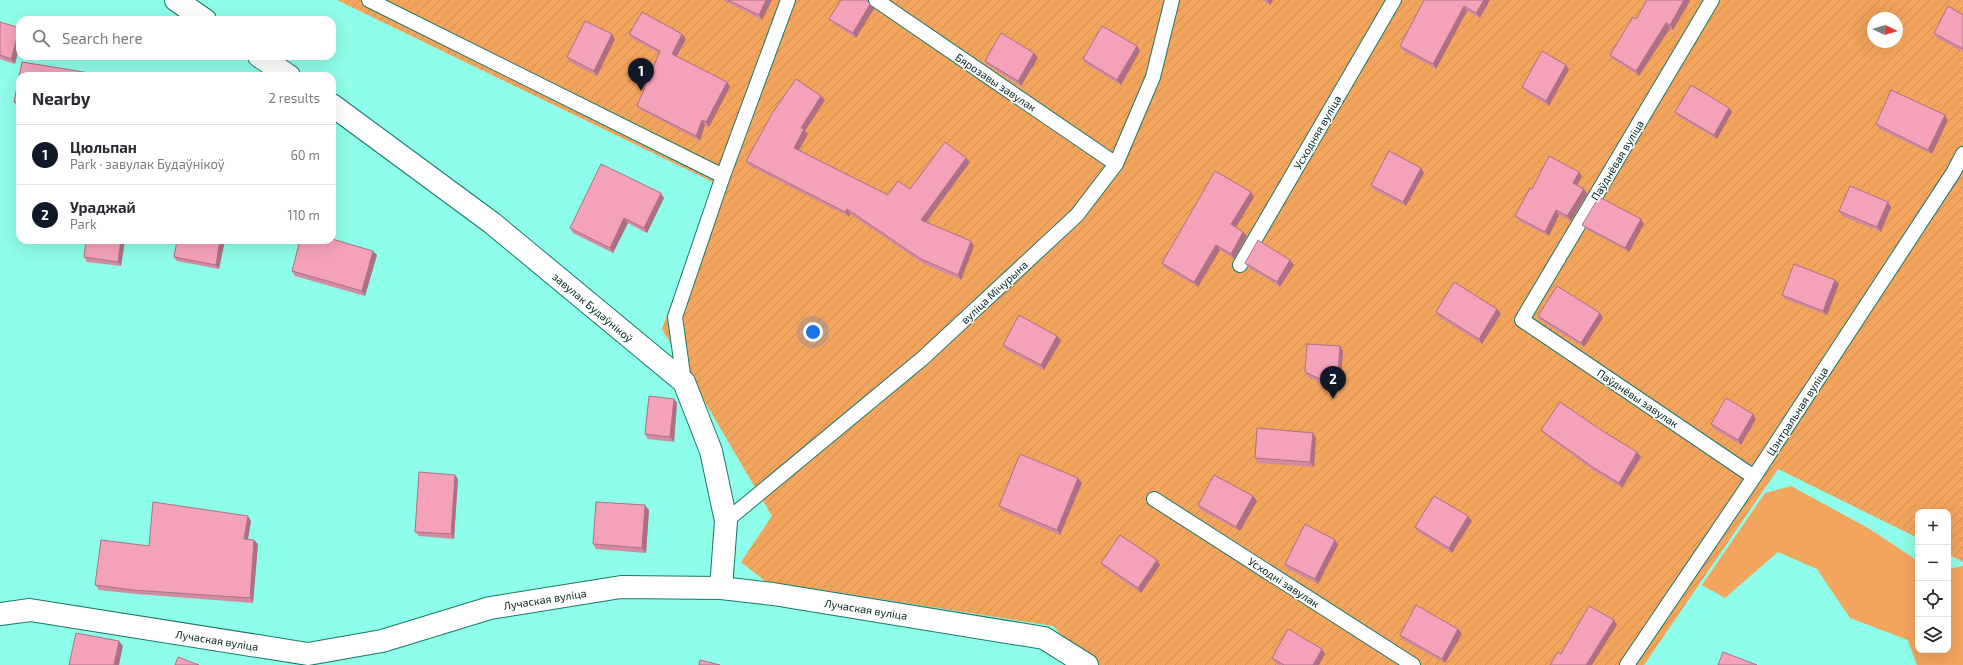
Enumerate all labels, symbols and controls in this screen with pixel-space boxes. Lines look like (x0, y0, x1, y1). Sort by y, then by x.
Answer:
north arrow (1867, 12, 1903, 48)
search box (16, 16, 336, 60)
icon: search (30, 27, 52, 49)
text: Search here (62, 29, 143, 47)
street label: Бярозавы завулак (953, 50, 1039, 115)
pin: 1 (628, 58, 654, 91)
text: Nearby (32, 88, 90, 108)
text: 2 results (268, 90, 320, 106)
street label: Усходняя вуліца (1291, 93, 1344, 172)
street label: Паўднёвая вуліца (1588, 118, 1647, 203)
text: Цюльпан (70, 138, 137, 156)
text: 1 (42, 147, 48, 163)
text: 60 m (290, 147, 320, 163)
text: Park · завулак Будаўнікоў (70, 156, 225, 172)
text: Ураджай (70, 198, 136, 216)
text: 2 (41, 207, 49, 223)
text: 110 m (288, 207, 320, 223)
text: Park (70, 216, 97, 232)
street label: вуліца Мічурына (958, 258, 1031, 327)
street label: завулак Будаўнікоў (549, 270, 636, 345)
your location (803, 322, 823, 342)
street label: Цэнтральная вуліца (1763, 364, 1831, 458)
pin: 2 (1320, 366, 1346, 399)
street label: Паўднёвы завулак (1594, 366, 1681, 431)
map controls (1915, 509, 1951, 653)
button: + (1915, 509, 1951, 545)
button: − (1915, 545, 1951, 581)
street label: Усходні завулак (1245, 554, 1322, 611)
button: locate (1915, 581, 1951, 617)
street label: Лучаская вуліца (503, 586, 588, 613)
street label: Лучаская вуліца (823, 596, 908, 623)
button: layers (1915, 617, 1951, 653)
street label: Лучаская вуліца (174, 627, 259, 654)

